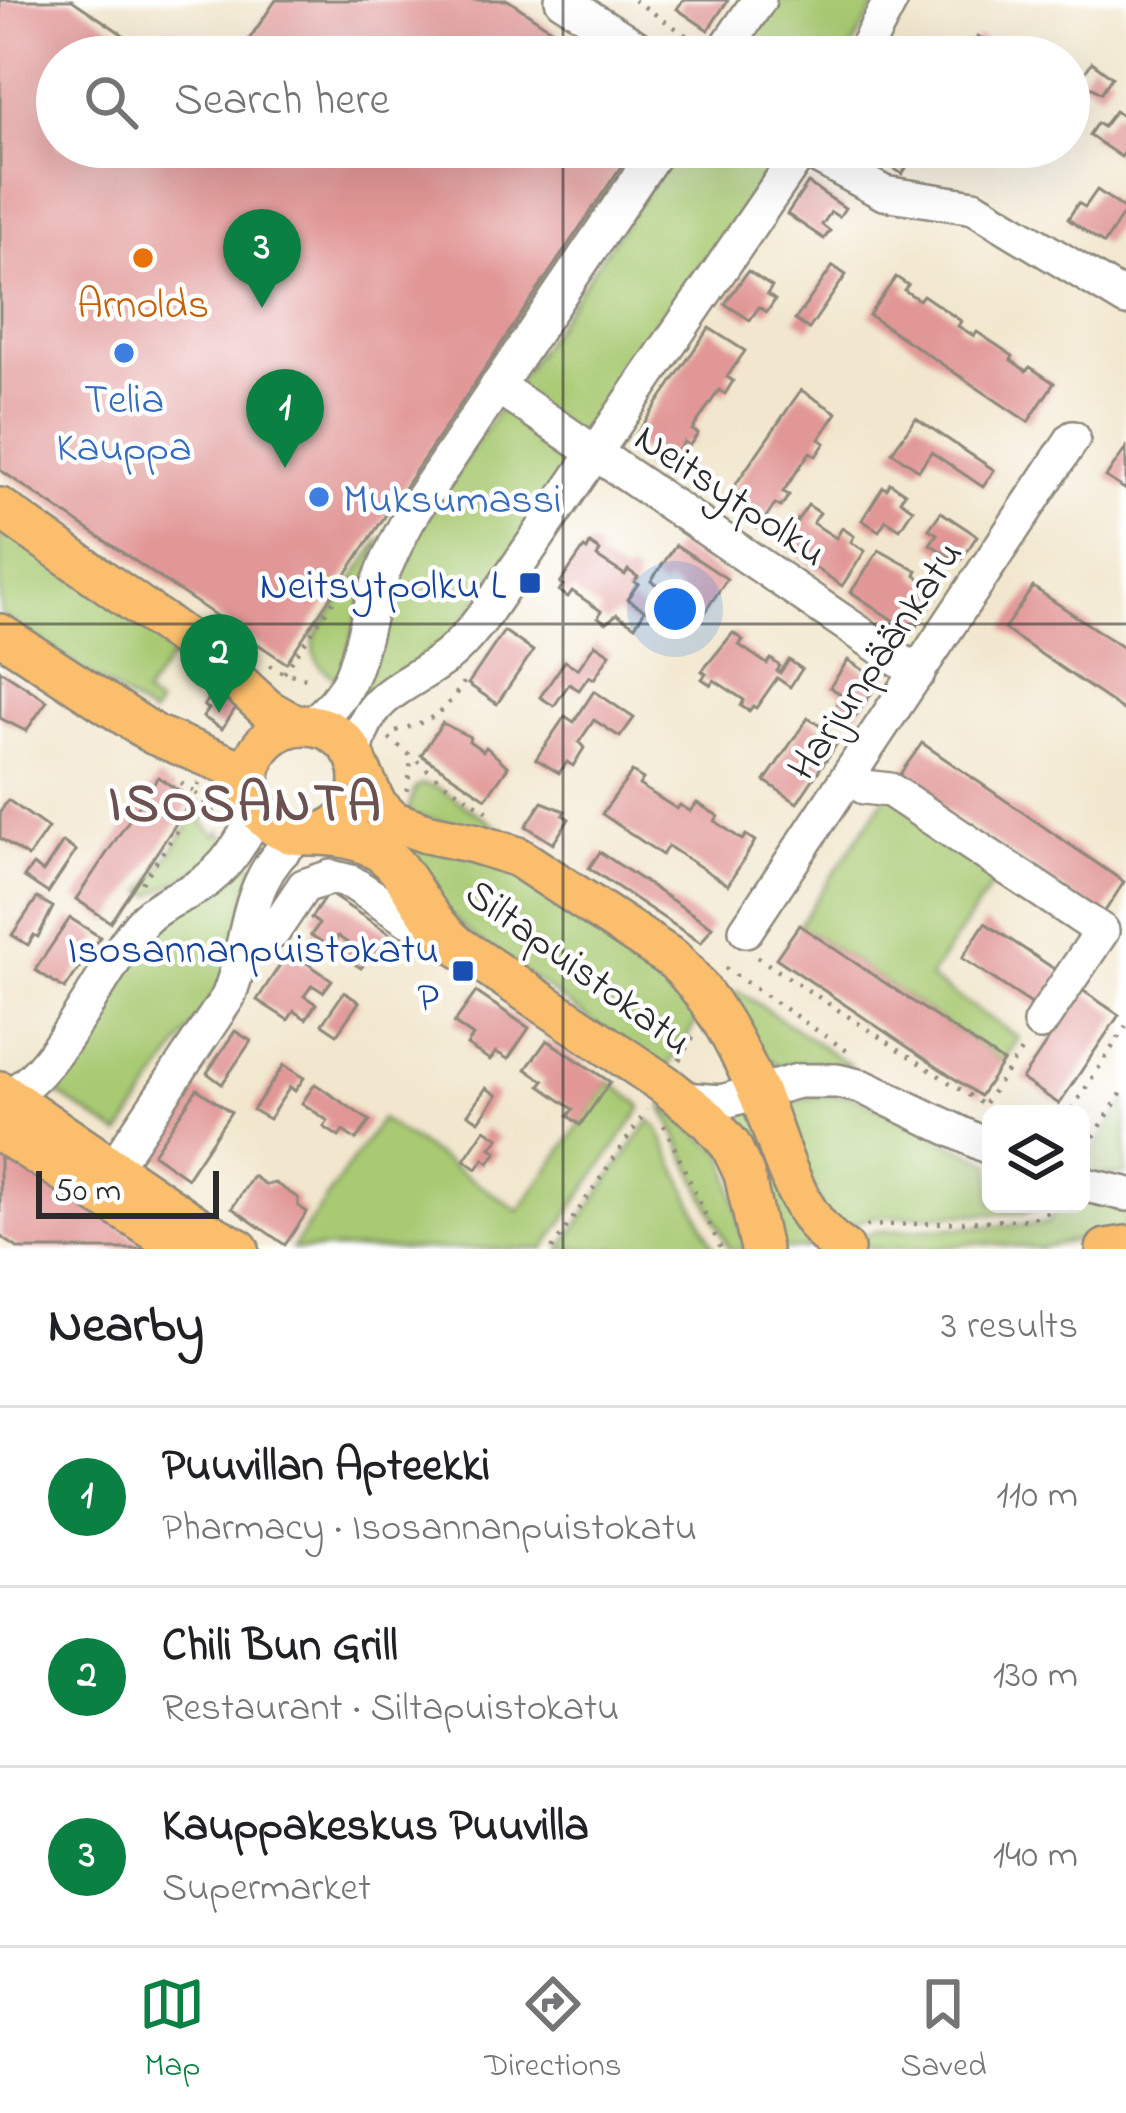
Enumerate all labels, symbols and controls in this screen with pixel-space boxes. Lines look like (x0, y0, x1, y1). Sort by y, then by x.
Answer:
search box (36, 36, 1090, 168)
icon: search (78, 69, 144, 135)
text: Search here (174, 69, 390, 135)
pin: 3 (223, 209, 301, 308)
marker: Arnolds (130, 245, 156, 271)
place label: Arnolds (77, 276, 209, 337)
marker: Telia Kauppa (111, 340, 137, 366)
pin: 1 (246, 369, 324, 468)
place label: Telia Kauppa (56, 371, 192, 480)
street label: Neitsytpolku (621, 410, 838, 584)
place label: Muksumassi (343, 471, 562, 532)
marker: Muksumassi (306, 484, 332, 510)
street label: Harjunpäänkatu (774, 529, 980, 794)
place label: Neitsytpolku L (260, 557, 506, 618)
marker: Neitsytpolku L (517, 570, 543, 596)
your location (645, 579, 705, 639)
pin: 2 (180, 614, 258, 713)
district label: ISOSANTA (108, 768, 384, 846)
street label: Siltapuistokatu (451, 865, 704, 1072)
place label: Isosannanpuistokatu P (68, 921, 439, 1030)
marker: Isosannanpuistokatu P (450, 958, 476, 984)
map controls (982, 1105, 1090, 1213)
button: layers (982, 1105, 1090, 1213)
scale bar (36, 1165, 219, 1218)
text: 50 m (54, 1168, 121, 1216)
text: Nearby (48, 1290, 204, 1365)
text: 3 results (941, 1299, 1078, 1356)
text: Puuvillan Apteekki (162, 1435, 490, 1501)
text: 1 (81, 1468, 93, 1525)
text: 110 m (996, 1468, 1078, 1525)
text: Pharmacy · Isosannanpuistokatu (162, 1501, 697, 1558)
text: Chili Bun Grill (162, 1615, 398, 1681)
text: 2 (77, 1648, 97, 1705)
text: 130 m (993, 1648, 1078, 1705)
text: Restaurant · Siltapuistokatu (162, 1681, 619, 1738)
text: Kauppakeskus Puuvilla (162, 1795, 589, 1861)
text: 3 (79, 1828, 95, 1885)
text: 140 m (993, 1828, 1078, 1885)
text: Supermarket (162, 1861, 371, 1918)
tab: Map (139, 1971, 205, 2091)
tab: Directions (484, 1971, 622, 2091)
tab: Saved (900, 1971, 987, 2091)

